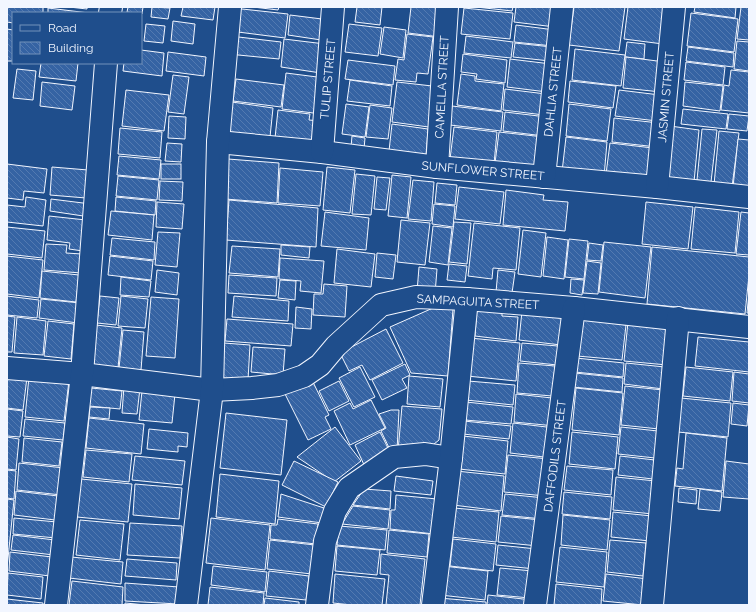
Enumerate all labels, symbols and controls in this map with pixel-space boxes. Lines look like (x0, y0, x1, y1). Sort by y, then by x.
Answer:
legend (12, 12, 142, 64)
text: Road (48, 21, 77, 35)
street label: CAMELLA STREET (432, 34, 452, 139)
street label: TULIP STREET (318, 37, 339, 120)
text: Building (48, 41, 94, 55)
street label: DAHLIA STREET (541, 46, 565, 138)
street label: JASMIN STREET (655, 50, 677, 143)
street label: SUNFLOWER STREET (421, 159, 546, 183)
street label: SAMPAGUITA STREET (416, 292, 540, 312)
street label: DAFFODILS STREET (541, 399, 569, 513)

